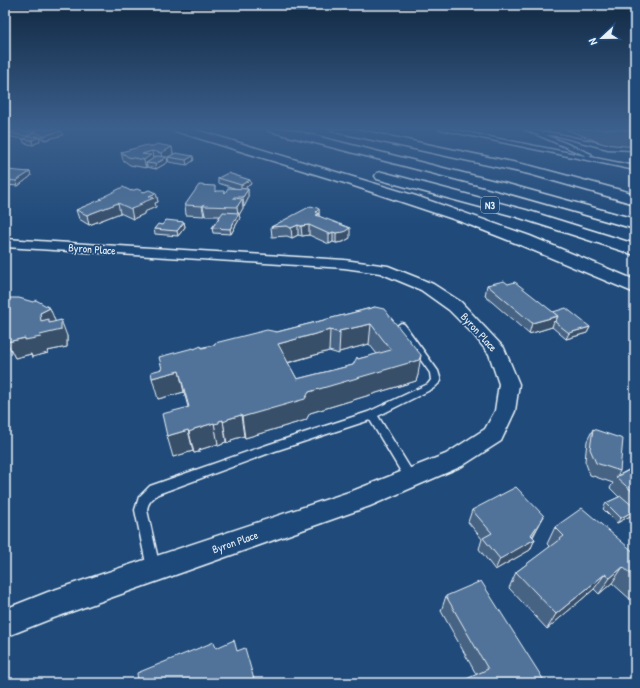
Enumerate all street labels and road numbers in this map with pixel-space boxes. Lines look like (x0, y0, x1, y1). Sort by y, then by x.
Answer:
road number: N3 (481, 197, 499, 213)
street label: Byron Place (68, 240, 117, 258)
street label: Byron Place (458, 310, 501, 355)
street label: Byron Place (210, 527, 260, 556)

